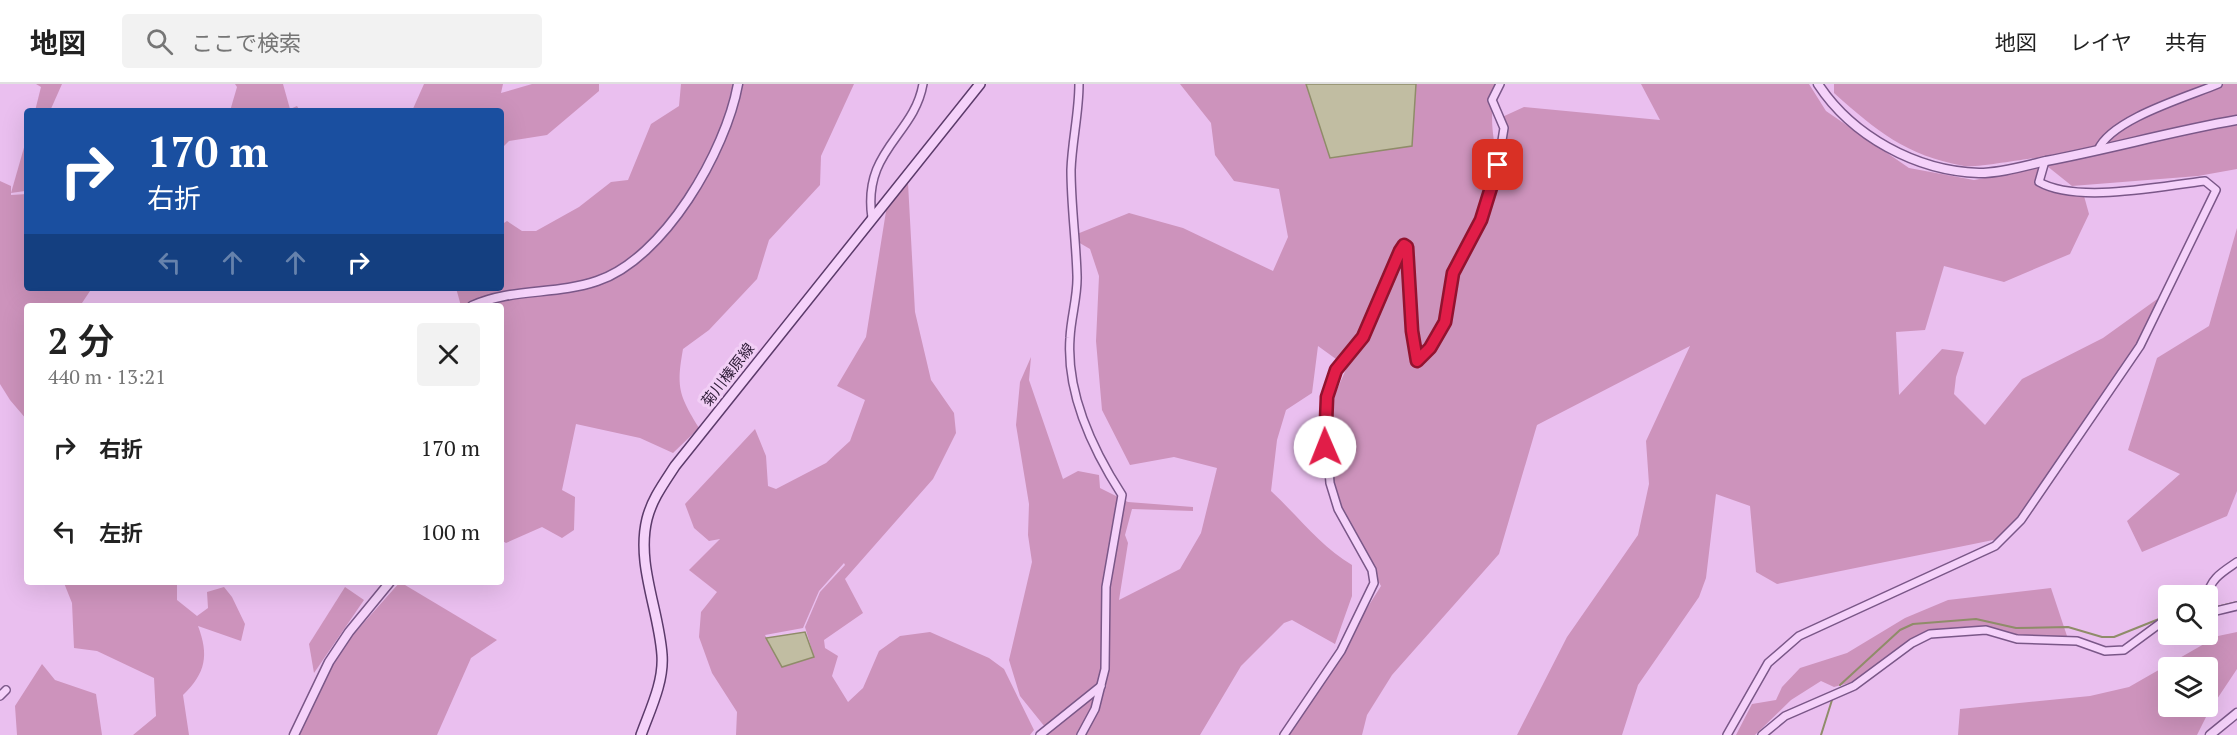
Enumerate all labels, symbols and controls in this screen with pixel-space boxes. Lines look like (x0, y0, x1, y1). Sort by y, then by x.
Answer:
search box (122, 14, 542, 68)
text: 地図 (30, 24, 86, 61)
icon: search (143, 25, 176, 58)
text: ここで検索 (191, 28, 301, 57)
text: 地図 (1995, 28, 2037, 56)
text: レイヤ (2070, 28, 2132, 56)
text: 共有 (2165, 28, 2207, 56)
text: 170 m (147, 123, 268, 179)
icon: right (48, 132, 126, 210)
pin (1472, 139, 1523, 190)
icon: arrive (1481, 148, 1514, 181)
text: 右折 (147, 180, 201, 216)
icon: left (153, 246, 186, 279)
icon: ahead (216, 246, 249, 279)
icon: ahead (279, 246, 312, 279)
icon: right (342, 246, 375, 279)
text: 2 分 (48, 317, 114, 364)
button: close (417, 323, 480, 386)
street label: 菊川榛原線 (696, 339, 758, 410)
text: 440 m · 13:21 (48, 363, 166, 390)
position arrow (1293, 415, 1357, 479)
icon: right (48, 431, 81, 464)
text: 170 m (420, 433, 480, 462)
text: 右折 (99, 434, 143, 463)
icon: left (48, 515, 81, 548)
text: 100 m (420, 517, 480, 546)
text: 左折 (99, 518, 143, 547)
map controls (2158, 585, 2218, 717)
button: search (2158, 585, 2218, 645)
button: layers (2158, 657, 2218, 717)

